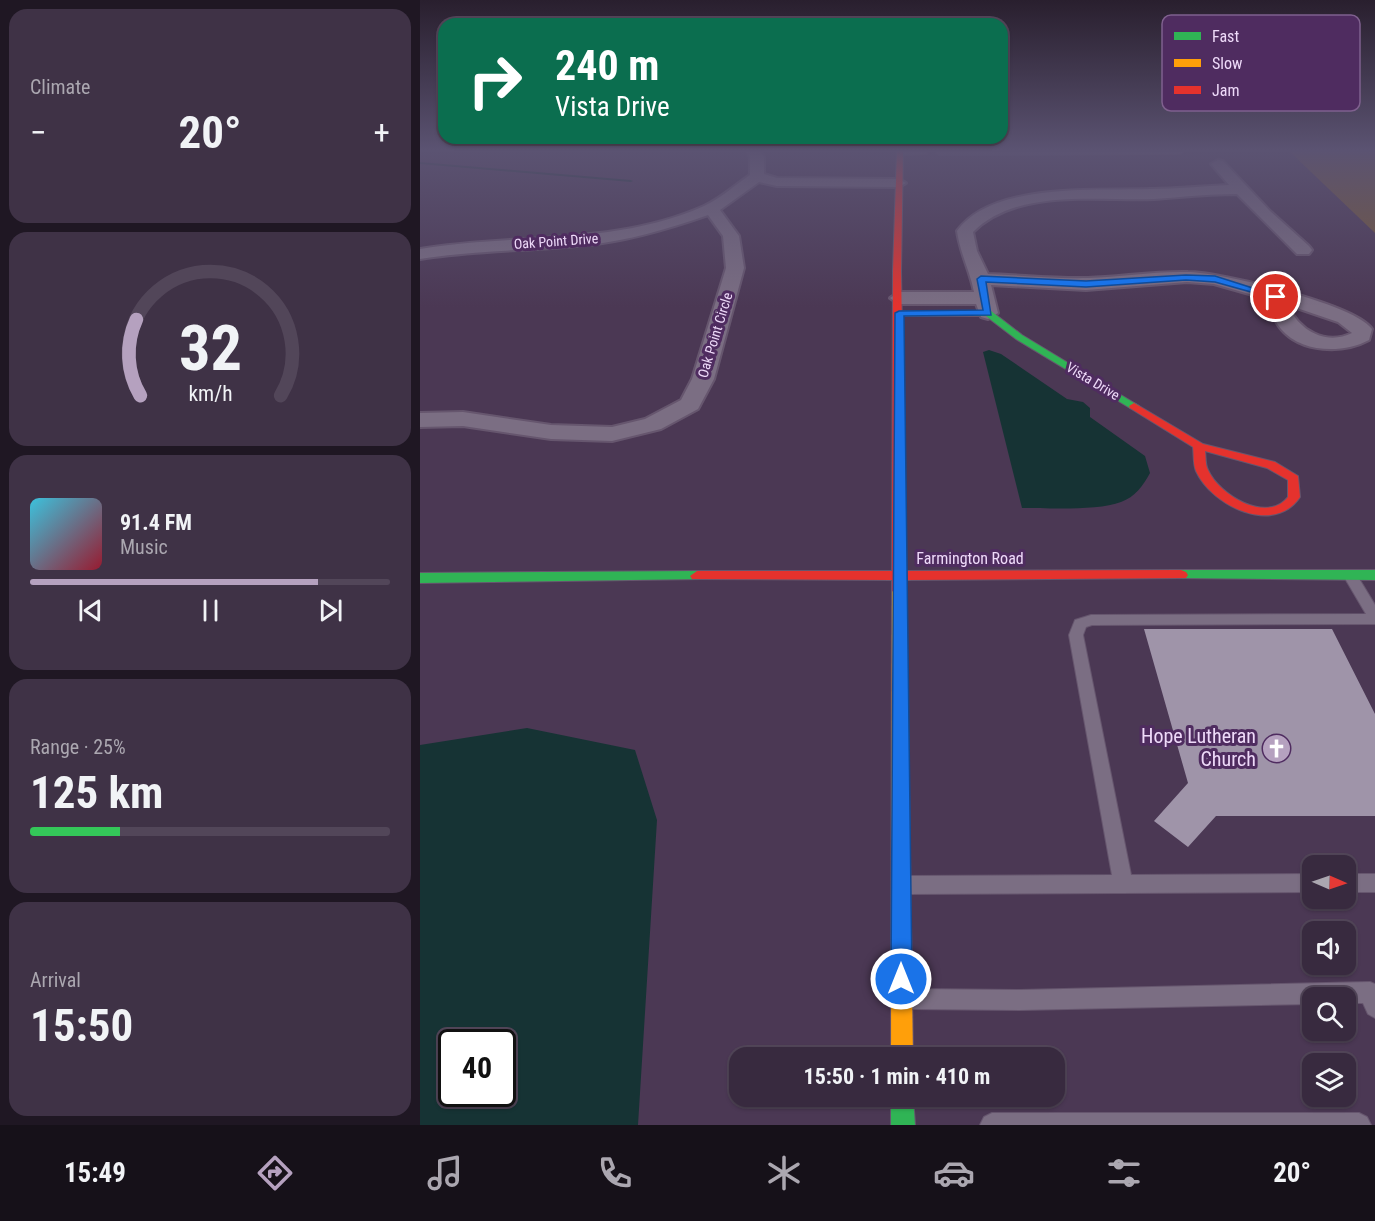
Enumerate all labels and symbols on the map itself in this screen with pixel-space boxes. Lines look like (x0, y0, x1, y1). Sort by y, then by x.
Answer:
legend (1162, 15, 1360, 111)
text: Fast (1212, 27, 1239, 46)
text: Slow (1212, 54, 1242, 73)
text: Jam (1212, 81, 1239, 100)
street label: Oak Point Drive (513, 230, 599, 252)
pin (1250, 271, 1301, 322)
street label: Oak Point Circle (694, 290, 736, 380)
street label: Vista Drive (1063, 359, 1123, 403)
street label: Farmington Road (916, 549, 1024, 568)
place label: Hope Lutheran Church (1141, 724, 1256, 771)
church icon: Hope Lutheran Church (1261, 732, 1293, 764)
north arrow (1302, 855, 1356, 909)
position arrow (869, 947, 933, 1011)
speed limit sign: 40 (438, 1029, 516, 1107)

